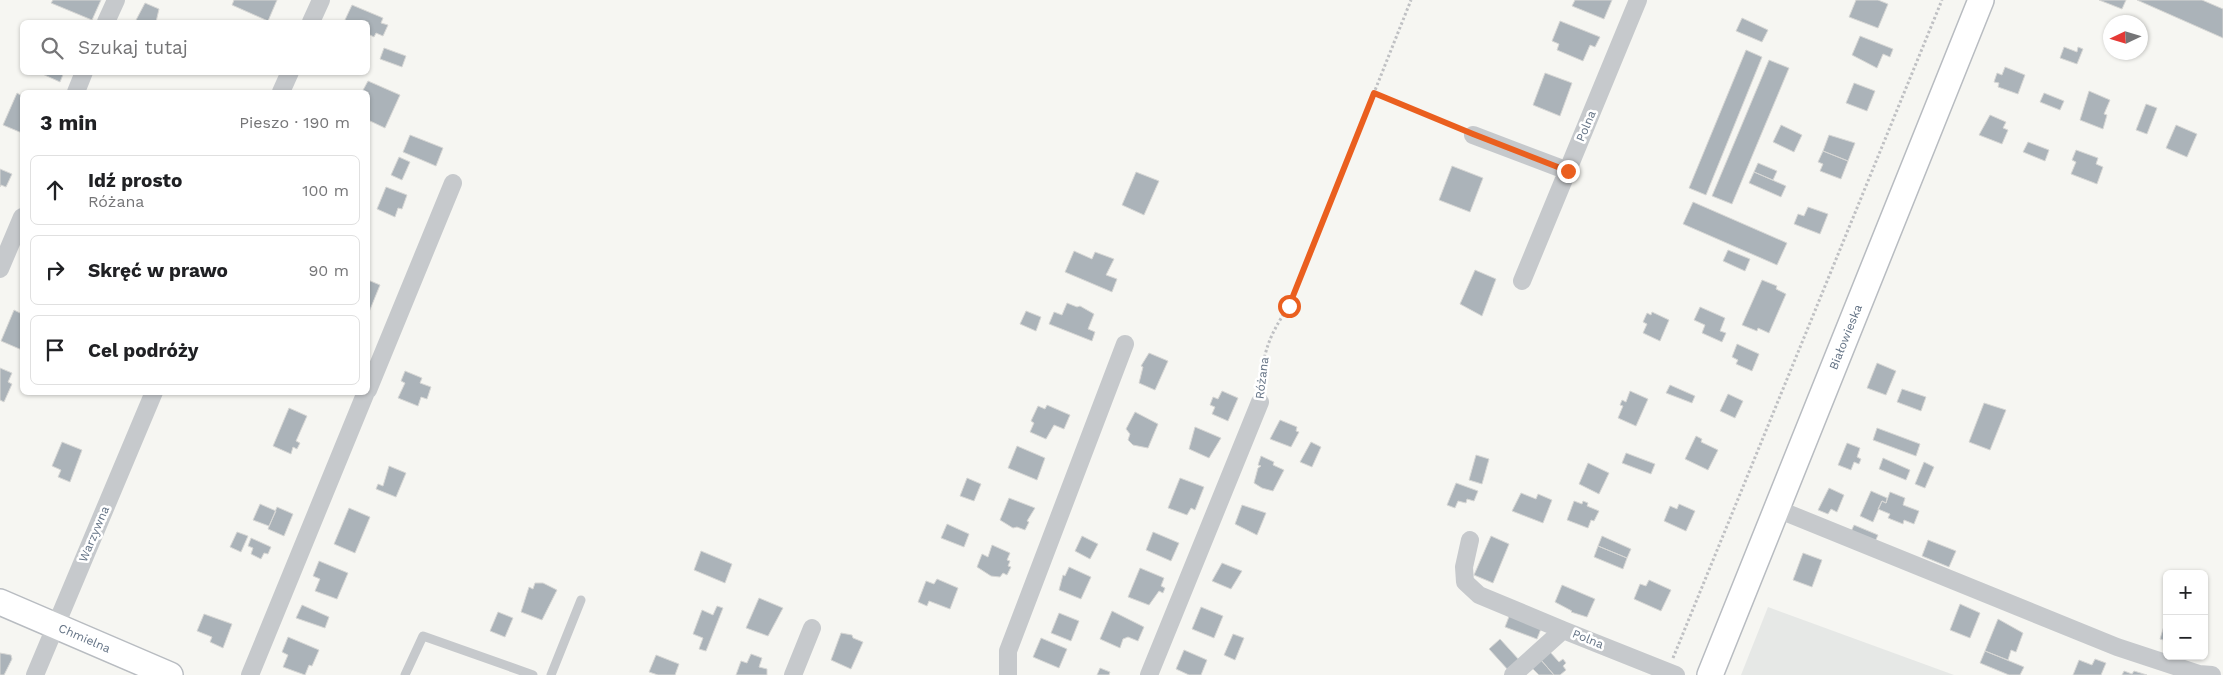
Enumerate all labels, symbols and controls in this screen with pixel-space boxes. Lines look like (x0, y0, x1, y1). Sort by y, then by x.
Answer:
north arrow (2103, 15, 2148, 60)
search box (20, 20, 370, 75)
icon: search (38, 34, 66, 62)
text: Szukaj tutaj (78, 36, 188, 59)
street label: Polna (1573, 108, 1599, 144)
text: 3 min (40, 110, 97, 135)
text: Pieszo · 190 m (239, 113, 350, 132)
route end (1557, 160, 1580, 183)
text: Idź prosto (88, 169, 182, 192)
icon: ahead (41, 176, 69, 204)
text: 100 m (302, 181, 349, 200)
text: Różana (88, 192, 144, 211)
icon: right (41, 256, 69, 284)
text: Skręć w prawo (88, 259, 228, 282)
text: 90 m (308, 261, 349, 280)
route start (1278, 295, 1301, 318)
street label: Białowieska (1826, 302, 1865, 372)
icon: arrive (41, 336, 69, 364)
text: Cel podróży (88, 339, 198, 362)
street label: Różana (1252, 356, 1272, 400)
street label: Warzywna (76, 504, 112, 564)
map controls (2163, 570, 2208, 660)
button: + (2163, 570, 2208, 615)
button: − (2163, 615, 2208, 660)
street label: Chmielna (56, 621, 113, 656)
street label: Polna (1570, 626, 1606, 652)

